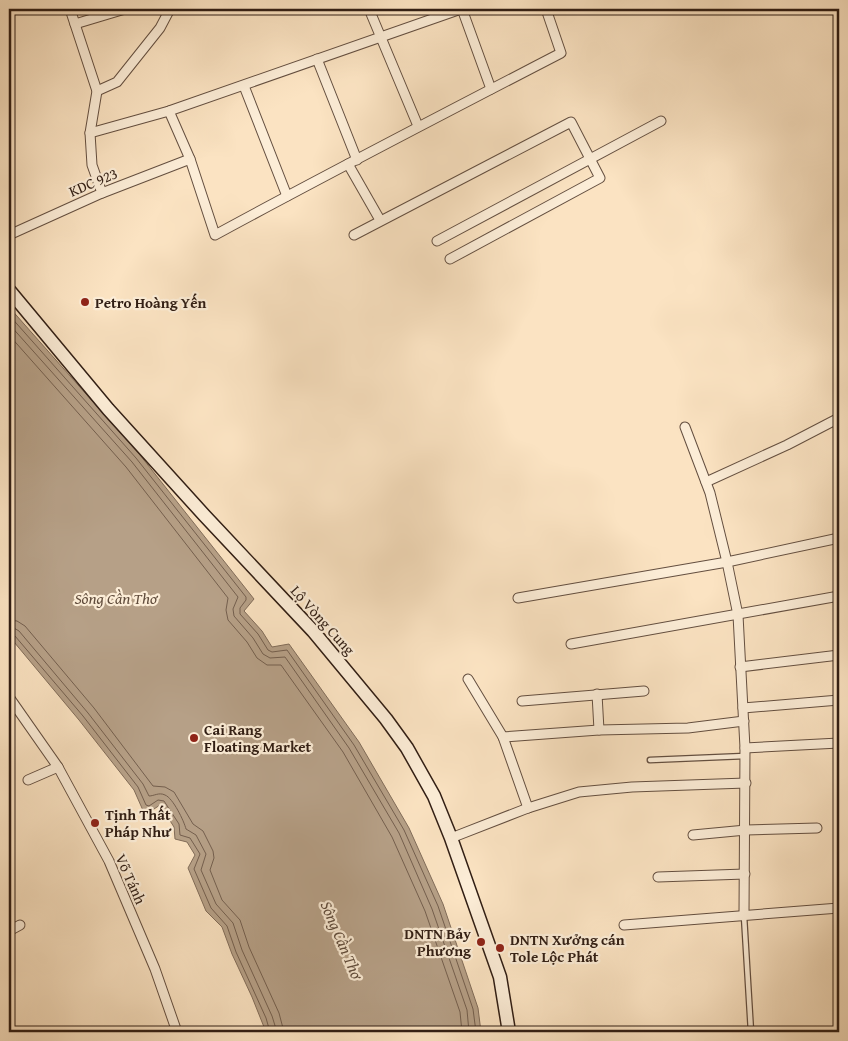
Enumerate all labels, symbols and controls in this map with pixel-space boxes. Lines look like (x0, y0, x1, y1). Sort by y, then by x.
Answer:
street label: KDC 923 (65, 162, 121, 202)
place label: Petro Hoàng Yến (95, 292, 207, 313)
marker: Petro Hoàng Yến (79, 296, 91, 308)
street label: Lộ Vòng Cung (286, 581, 360, 660)
water label: Sông Cần Thơ (74, 586, 159, 610)
place label: Cai Rang Floating Market (204, 719, 312, 757)
marker: Cai Rang Floating Market (188, 732, 200, 744)
place label: Tịnh Thất Pháp Như (105, 804, 172, 842)
marker: Tịnh Thất Pháp Như (89, 817, 101, 829)
street label: Võ Tánh (111, 850, 152, 908)
water label: Sông Cần Thơ (315, 897, 370, 984)
place label: DNTN Bảy Phương (404, 923, 471, 961)
place label: DNTN Xưởng cán Tole Lộc Phát (510, 929, 625, 967)
marker: DNTN Bảy Phương (475, 936, 487, 948)
marker: DNTN Xưởng cán Tole Lộc Phát (494, 942, 506, 954)

